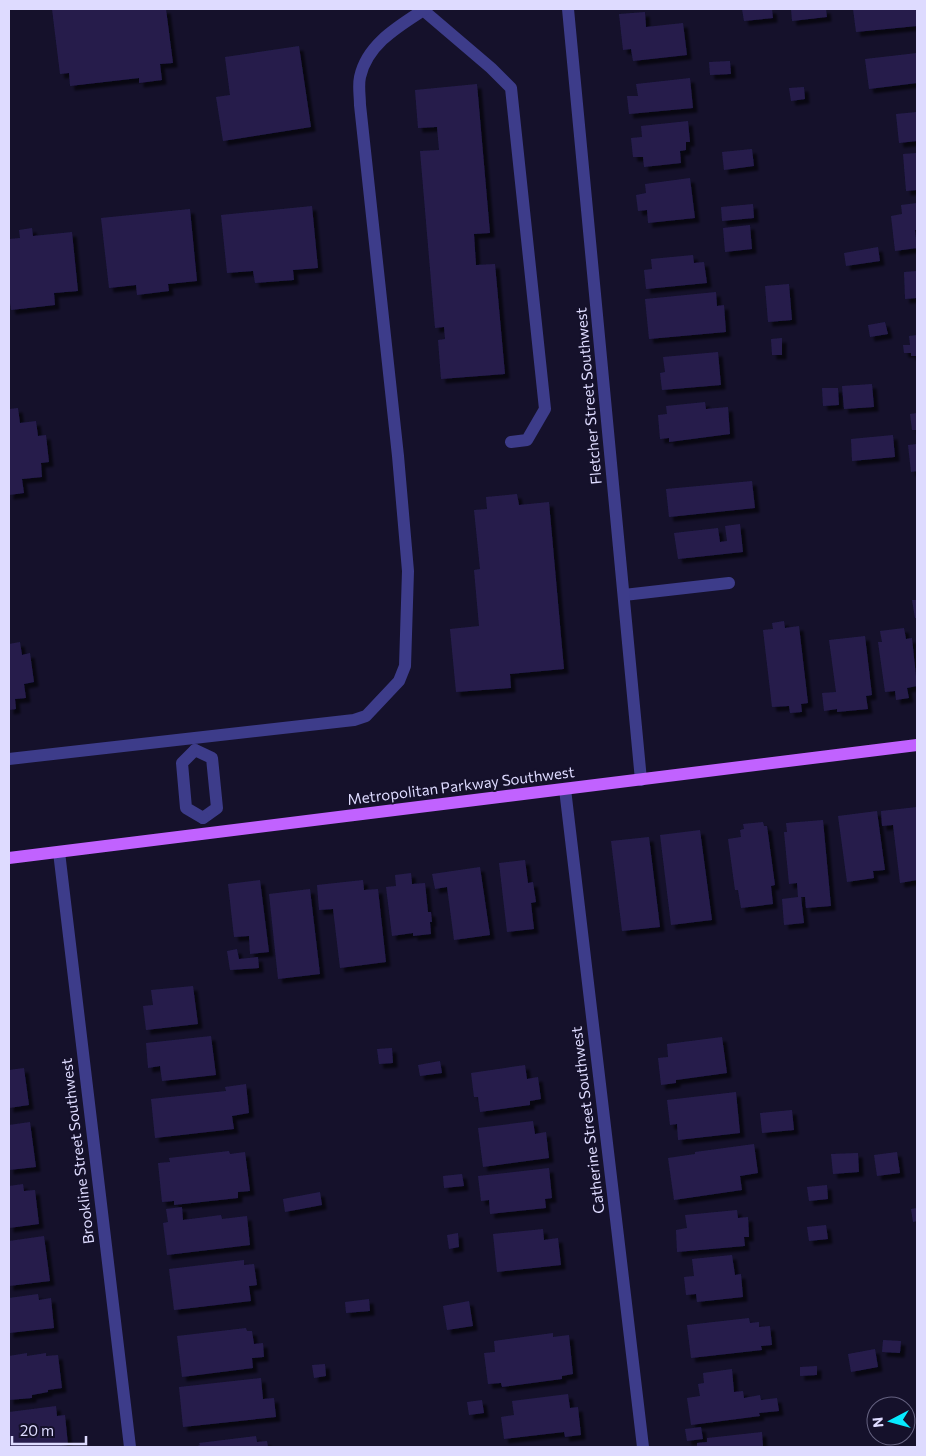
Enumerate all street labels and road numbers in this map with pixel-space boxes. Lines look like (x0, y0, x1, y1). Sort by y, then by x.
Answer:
street label: Fletcher Street Southwest (571, 307, 605, 485)
street label: Metropolitan Parkway Southwest (346, 762, 576, 808)
street label: Catherine Street Southwest (567, 1025, 607, 1215)
street label: Brookline Street Southwest (57, 1057, 97, 1245)

